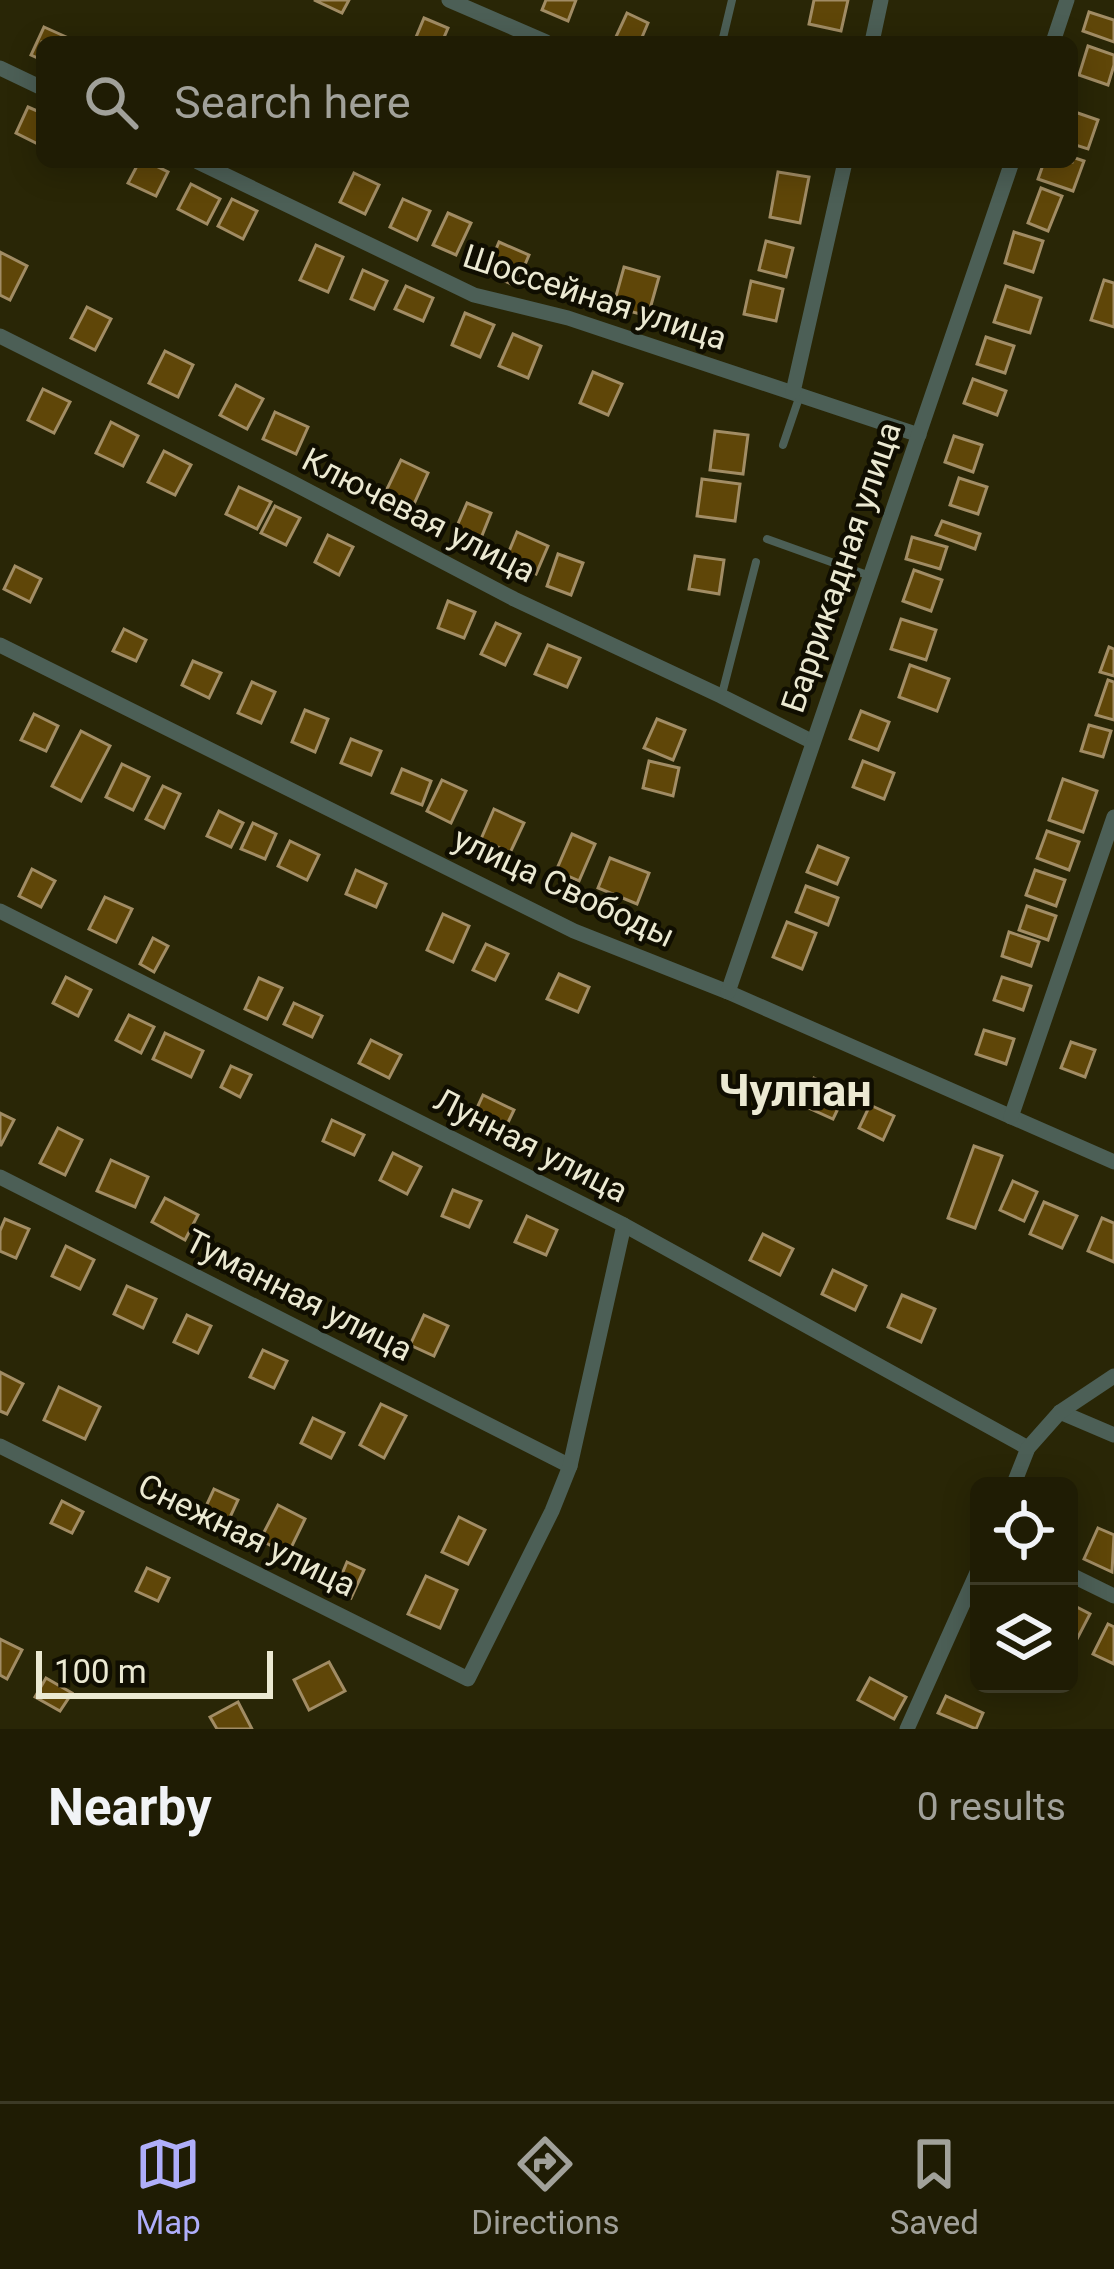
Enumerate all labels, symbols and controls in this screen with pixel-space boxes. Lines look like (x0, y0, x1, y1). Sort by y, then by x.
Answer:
search box (36, 36, 1078, 168)
icon: search (78, 69, 144, 135)
text: Search here (174, 76, 411, 129)
street label: Шоссейная улица (458, 236, 732, 358)
street label: Баррикадная улица (773, 417, 909, 717)
street label: Ключевая улица (296, 439, 542, 591)
street label: улица Свободы (447, 819, 681, 955)
district label: Чулпан (718, 1064, 872, 1117)
street label: Лунная улица (428, 1080, 634, 1210)
street label: Туманная улица (179, 1221, 419, 1369)
street label: Снежная улица (132, 1465, 362, 1605)
map controls (970, 1477, 1078, 1693)
button: locate (970, 1477, 1078, 1585)
button: layers (970, 1585, 1078, 1693)
scale bar (36, 1645, 273, 1698)
text: 100 m (54, 1652, 147, 1691)
text: Nearby (48, 1778, 212, 1837)
text: 0 results (917, 1784, 1066, 1830)
tab: Map (135, 2131, 201, 2242)
tab: Directions (471, 2131, 620, 2242)
tab: Saved (890, 2131, 979, 2242)

